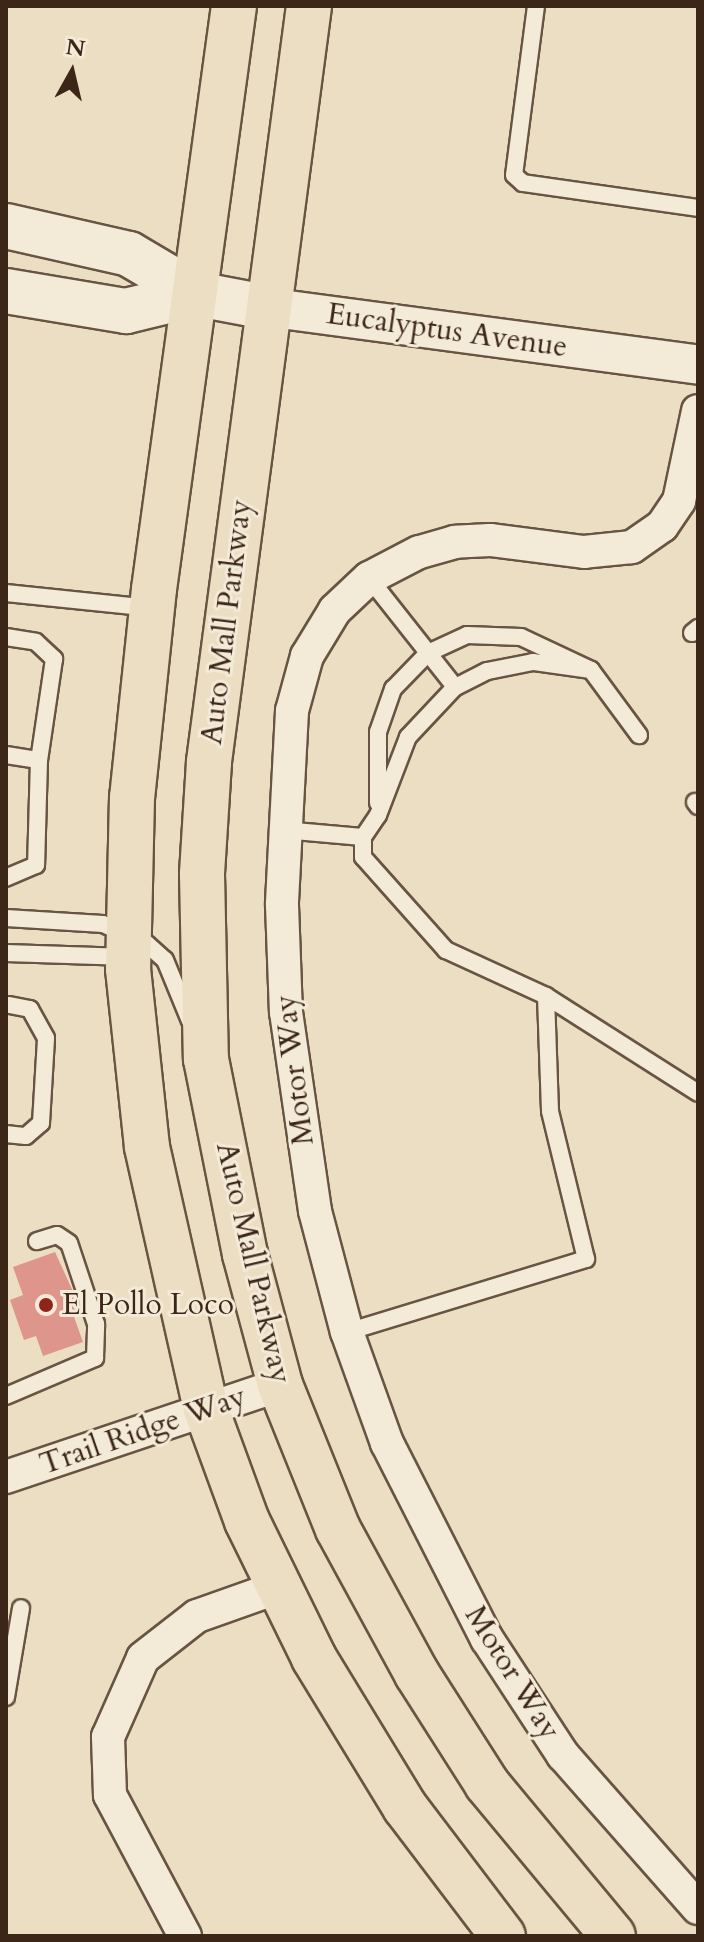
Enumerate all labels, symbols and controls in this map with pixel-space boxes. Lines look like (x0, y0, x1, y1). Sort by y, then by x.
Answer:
north arrow (32, 32, 112, 112)
text: N (64, 32, 87, 64)
street label: Eucalyptus Avenue (324, 296, 570, 366)
street label: Auto Mall Parkway (194, 497, 260, 747)
street label: Motor Way (268, 993, 322, 1147)
street label: Auto Mall Parkway (208, 1139, 298, 1387)
place label: El Pollo Loco (62, 1287, 234, 1323)
marker: El Pollo Loco (37, 1296, 55, 1314)
street label: Trail Ridge Way (35, 1379, 251, 1483)
street label: Motor Way (457, 1599, 567, 1747)

